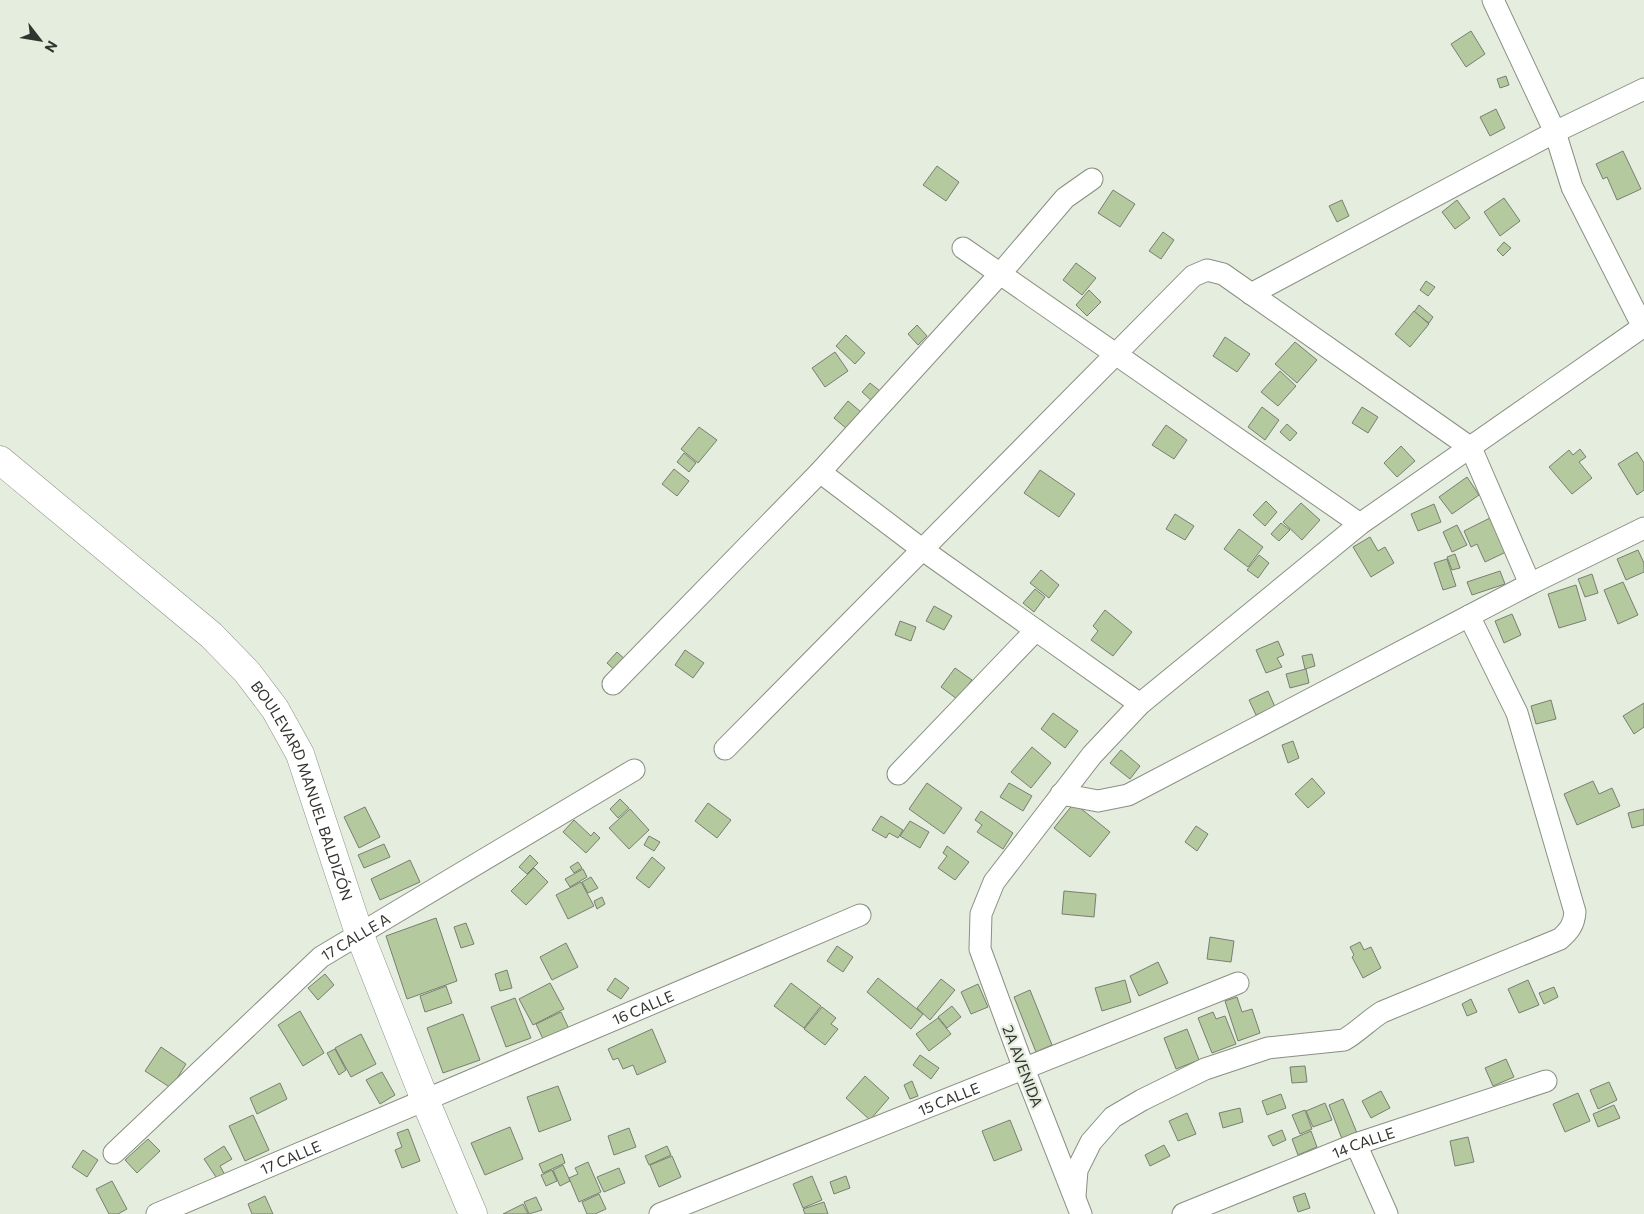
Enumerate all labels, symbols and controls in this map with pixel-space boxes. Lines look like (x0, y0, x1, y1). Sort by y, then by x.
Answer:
north arrow (15, 15, 65, 65)
text: N (42, 38, 62, 56)
street label: BOULEVARD MANUEL BALDIZÓN (248, 677, 357, 903)
street label: 17 CALLE A (318, 909, 393, 964)
street label: 16 CALLE (609, 986, 676, 1028)
street label: 2A AVENIDA (999, 1022, 1047, 1110)
street label: 15 CALLE (915, 1078, 982, 1119)
street label: 14 CALLE (1329, 1123, 1397, 1162)
street label: 17 CALLE (257, 1136, 323, 1178)

